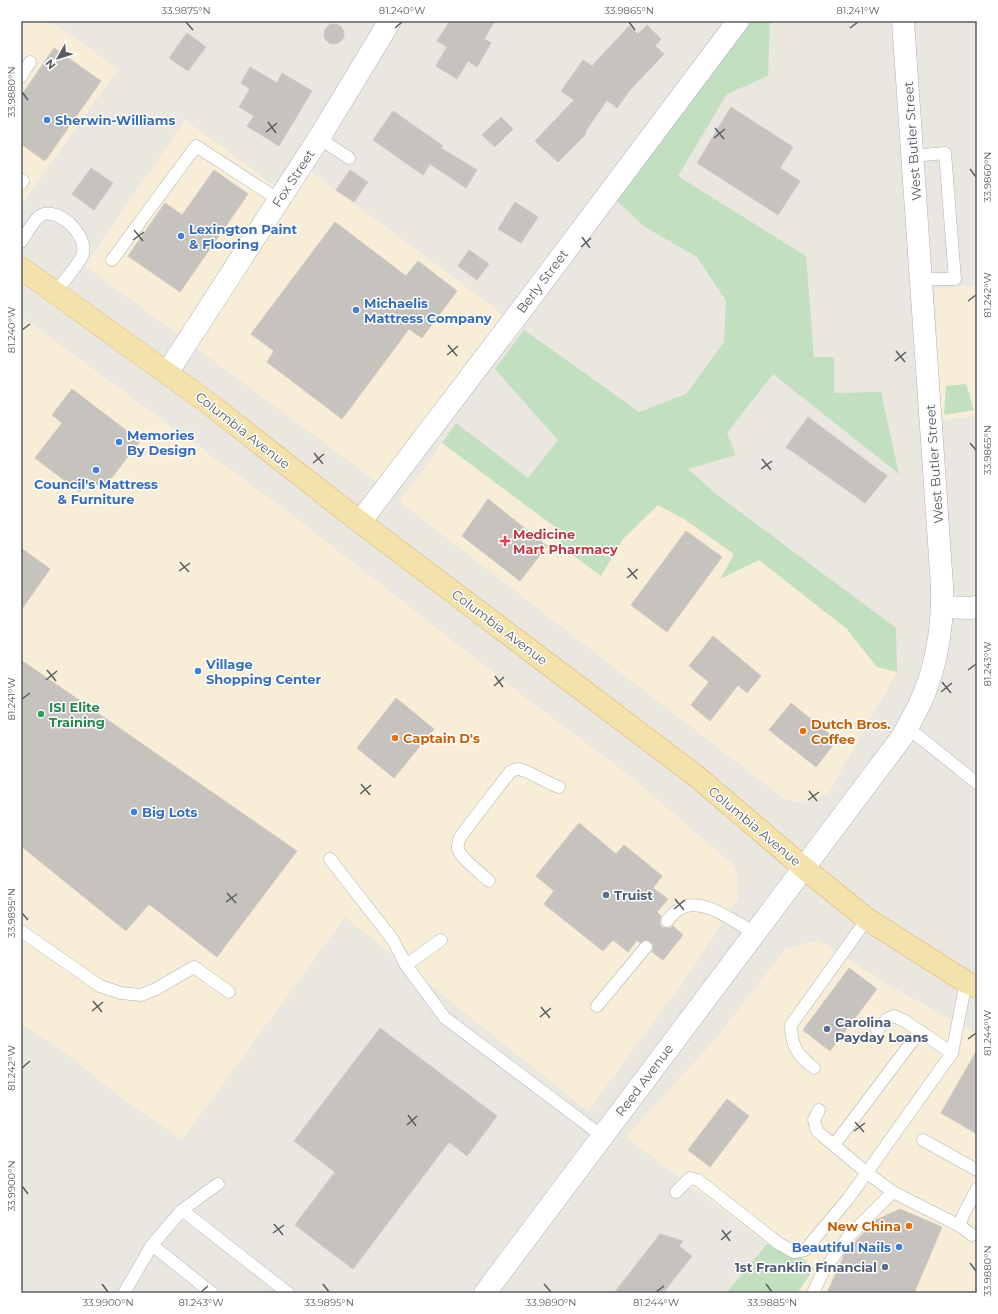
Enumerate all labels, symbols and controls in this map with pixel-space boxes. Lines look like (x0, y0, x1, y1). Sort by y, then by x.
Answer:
text: 33.9875°N (161, 4, 211, 17)
text: 81.240°W (379, 4, 425, 17)
text: 33.9865°N (604, 4, 654, 17)
text: 81.241°W (836, 4, 880, 17)
north arrow (38, 38, 78, 78)
text: N (42, 56, 58, 72)
text: 33.9880°N (5, 66, 18, 118)
street label: West Butler Street (900, 81, 924, 201)
place label: Sherwin-Williams (55, 112, 175, 128)
marker: Sherwin-Williams (42, 115, 52, 125)
street label: Fox Street (268, 146, 318, 210)
text: 33.9860°N (981, 152, 994, 202)
place label: Lexington Paint & Flooring (189, 221, 297, 252)
marker: Lexington Paint & Flooring (176, 231, 186, 241)
street label: Berly Street (513, 246, 571, 316)
text: 81.242°W (981, 272, 994, 318)
place label: Michaelis Mattress Company (364, 295, 492, 326)
marker: Michaelis Mattress Company (351, 305, 361, 315)
text: 81.240°W (5, 307, 18, 353)
street label: Columbia Avenue (193, 388, 294, 472)
street label: West Butler Street (922, 404, 946, 524)
text: 33.9865°N (981, 425, 994, 475)
place label: Memories By Design (127, 427, 196, 458)
marker: Memories By Design (114, 437, 124, 447)
marker: Council's Mattress & Furniture (91, 465, 101, 475)
place label: Council's Mattress & Furniture (34, 476, 158, 507)
place label: Medicine Mart Pharmacy (513, 526, 618, 557)
marker: Medicine Mart Pharmacy (500, 536, 510, 546)
street label: Columbia Avenue (449, 586, 551, 668)
text: 81.243°W (981, 641, 994, 687)
place label: Village Shopping Center (205, 656, 322, 687)
marker: Village Shopping Center (193, 666, 203, 676)
text: 81.241°W (5, 677, 18, 721)
place label: ISI Elite Training (49, 699, 105, 730)
marker: ISI Elite Training (36, 709, 46, 719)
place label: Dutch Bros. Coffee (811, 716, 891, 747)
marker: Dutch Bros. Coffee (798, 726, 808, 736)
place label: Captain D's (403, 730, 480, 746)
marker: Captain D's (390, 733, 400, 743)
street label: Columbia Avenue (706, 783, 805, 869)
place label: Big Lots (142, 804, 198, 820)
marker: Big Lots (129, 807, 139, 817)
place label: Truist (614, 887, 653, 903)
text: 33.9895°N (5, 888, 18, 938)
marker: Truist (601, 890, 611, 900)
text: 81.244°W (981, 1010, 994, 1056)
place label: Carolina Payday Loans (835, 1014, 928, 1045)
marker: Carolina Payday Loans (822, 1024, 832, 1034)
street label: Reed Avenue (612, 1041, 676, 1119)
text: 81.242°W (5, 1045, 18, 1091)
text: 33.9900°N (5, 1160, 18, 1212)
place label: New China (827, 1218, 901, 1234)
marker: New China (904, 1221, 914, 1231)
place label: Beautiful Nails (792, 1239, 891, 1255)
marker: Beautiful Nails (894, 1242, 904, 1252)
text: 33.9880°N (981, 1245, 994, 1297)
place label: 1st Franklin Financial (735, 1259, 877, 1275)
marker: 1st Franklin Financial (880, 1262, 890, 1272)
text: 33.9900°N (82, 1296, 134, 1309)
text: 81.243°W (178, 1296, 224, 1309)
text: 33.9895°N (304, 1296, 354, 1309)
text: 33.9890°N (526, 1296, 576, 1309)
text: 81.244°W (633, 1296, 679, 1309)
text: 33.9885°N (747, 1296, 797, 1309)

